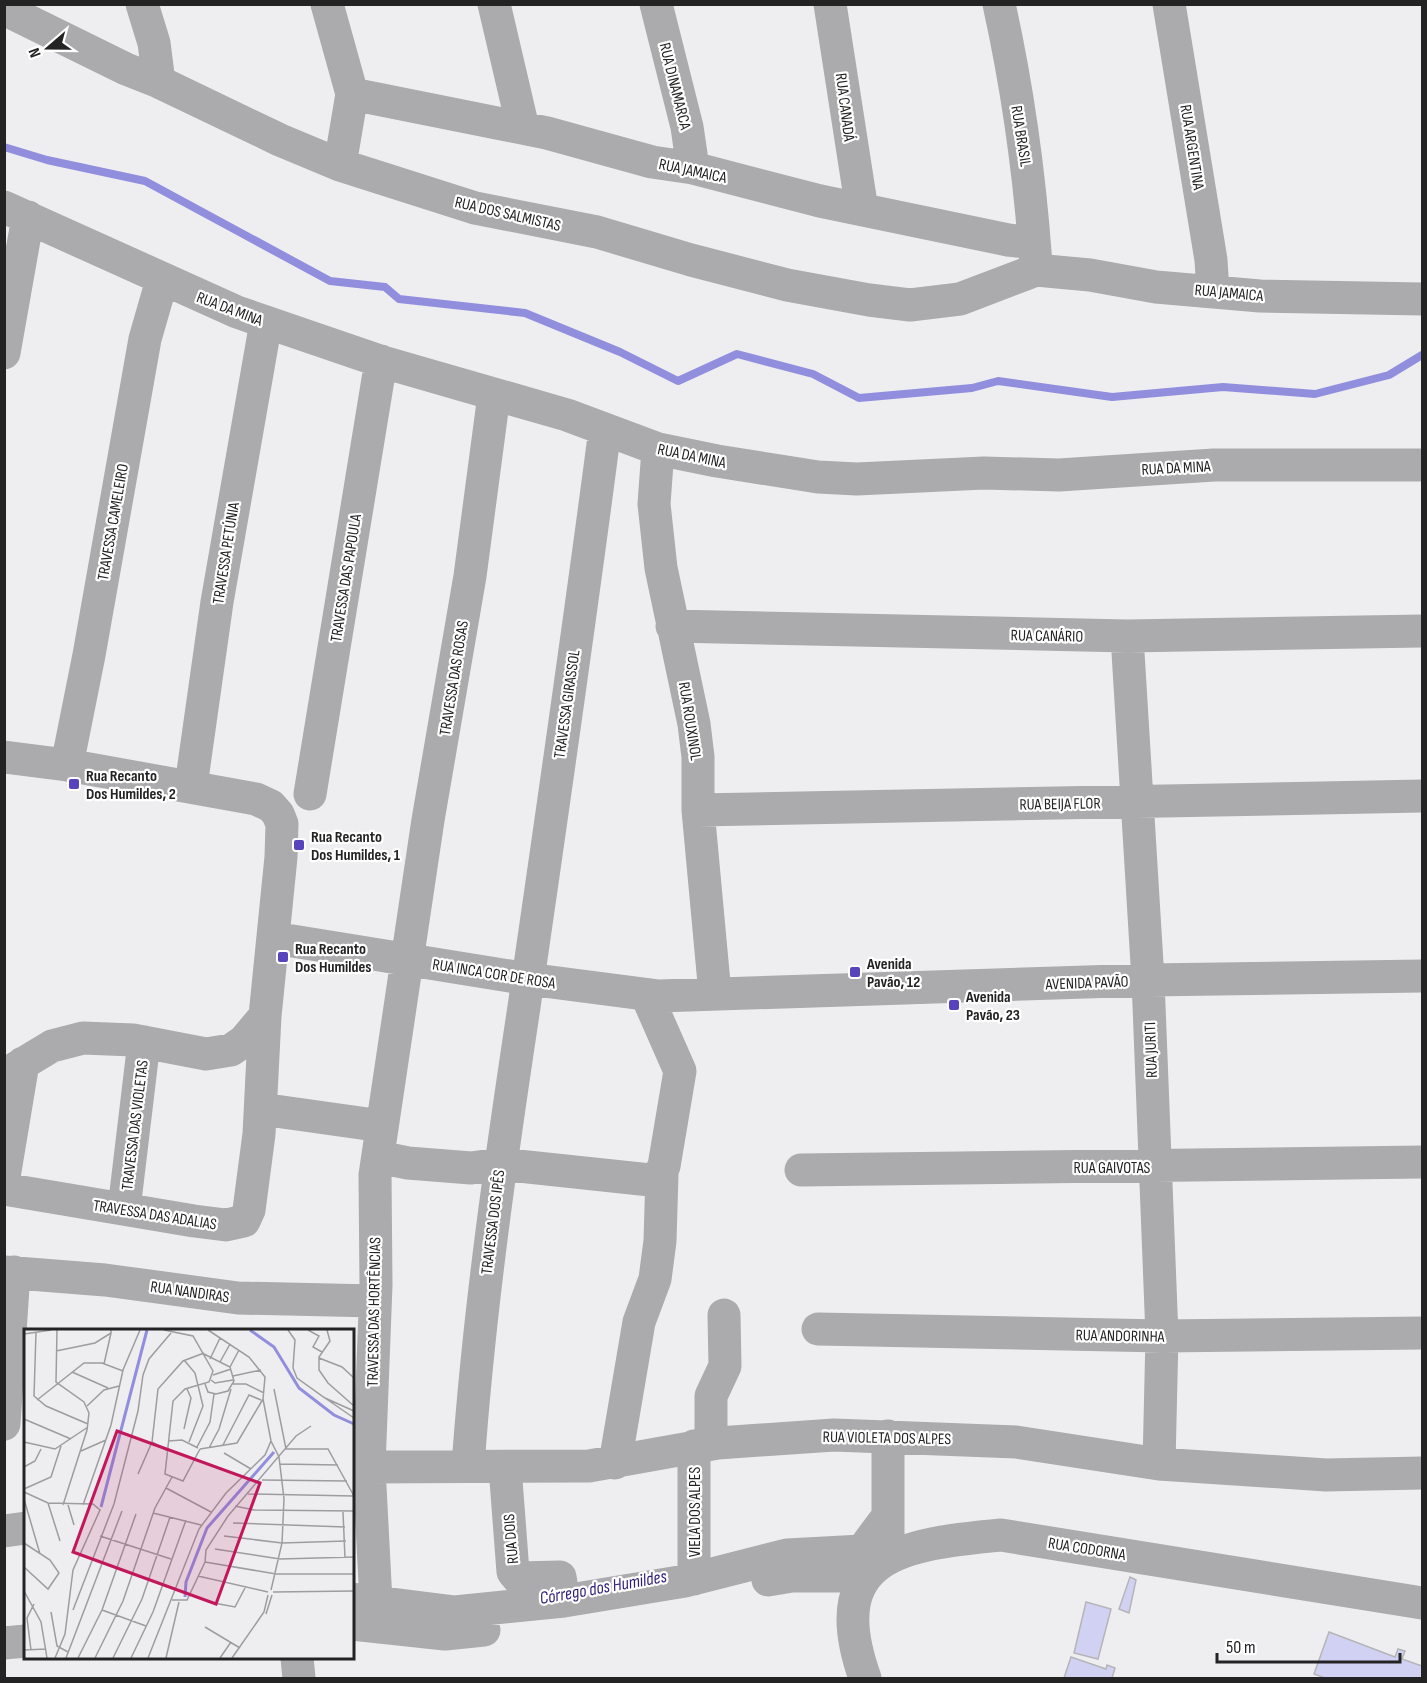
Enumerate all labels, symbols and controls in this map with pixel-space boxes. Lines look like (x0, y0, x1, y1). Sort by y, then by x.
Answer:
north arrow (18, 18, 78, 78)
street label: RUA DINAMARCA (655, 41, 695, 132)
text: N (25, 45, 46, 60)
street label: RUA CANADÁ (831, 72, 858, 143)
street label: RUA ARGENTINA (1175, 103, 1208, 191)
street label: RUA BRASIL (1006, 104, 1035, 168)
street label: RUA JAMAICA (657, 155, 728, 188)
street label: RUA DOS SALMISTAS (453, 193, 563, 236)
street label: RUA JAMAICA (1194, 281, 1264, 306)
street label: RUA DA MINA (194, 288, 265, 331)
street label: RUA DA MINA (656, 440, 728, 473)
street label: RUA DA MINA (1141, 457, 1211, 480)
street label: TRAVESSA CAMELEIRO (94, 462, 133, 582)
street label: TRAVESSA PETÚNIA (209, 501, 244, 605)
street label: TRAVESSA DAS PAPOULA (327, 513, 366, 644)
street label: TRAVESSA DAS ROSAS (436, 619, 473, 737)
street label: RUA CANÁRIO (1010, 626, 1084, 647)
street label: TRAVESSA GIRASSOL (550, 649, 585, 760)
street label: RUA ROUXINOL (674, 680, 705, 762)
place label: Rua Recanto Dos Humildes, 2 (86, 767, 176, 804)
marker: Rua Recanto Dos Humildes, 2 (67, 777, 81, 791)
street label: RUA BEIJA FLOR (1019, 794, 1101, 815)
place label: Rua Recanto Dos Humildes, 1 (311, 828, 401, 865)
marker: Rua Recanto Dos Humildes, 1 (292, 838, 306, 852)
place label: Rua Recanto Dos Humildes (295, 940, 372, 977)
marker: Rua Recanto Dos Humildes (276, 950, 290, 964)
street label: RUA INCA COR DE ROSA (431, 955, 557, 994)
place label: Avenida Pavão, 12 (866, 955, 920, 992)
marker: Avenida Pavão, 12 (848, 965, 862, 979)
street label: AVENIDA PAVÃO (1044, 973, 1129, 994)
place label: Avenida Pavão, 23 (965, 988, 1020, 1025)
marker: Avenida Pavão, 23 (947, 998, 961, 1012)
street label: RUA JURITI (1141, 1022, 1162, 1078)
street label: TRAVESSA DAS VIOLETAS (118, 1059, 153, 1191)
street label: RUA GAIVOTAS (1074, 1159, 1151, 1178)
street label: TRAVESSA DOS IPÊS (478, 1169, 509, 1276)
street label: TRAVESSA DAS ADALIAS (92, 1196, 218, 1235)
street label: TRAVESSA DAS HORTÊNCIAS (364, 1237, 385, 1387)
street label: RUA NANDIRAS (149, 1278, 231, 1307)
street label: RUA ANDORINHA (1075, 1326, 1165, 1347)
inset map (24, 1329, 354, 1659)
street label: RUA VIOLETA DOS ALPES (823, 1428, 952, 1449)
street label: VIELA DOS ALPES (686, 1467, 705, 1557)
street label: RUA DOIS (500, 1513, 523, 1565)
street label: RUA CODORNA (1047, 1534, 1127, 1565)
water label: Córrego dos Humildes (538, 1566, 669, 1609)
scale bar (1217, 1626, 1400, 1664)
text: 50 m (1226, 1637, 1256, 1658)

